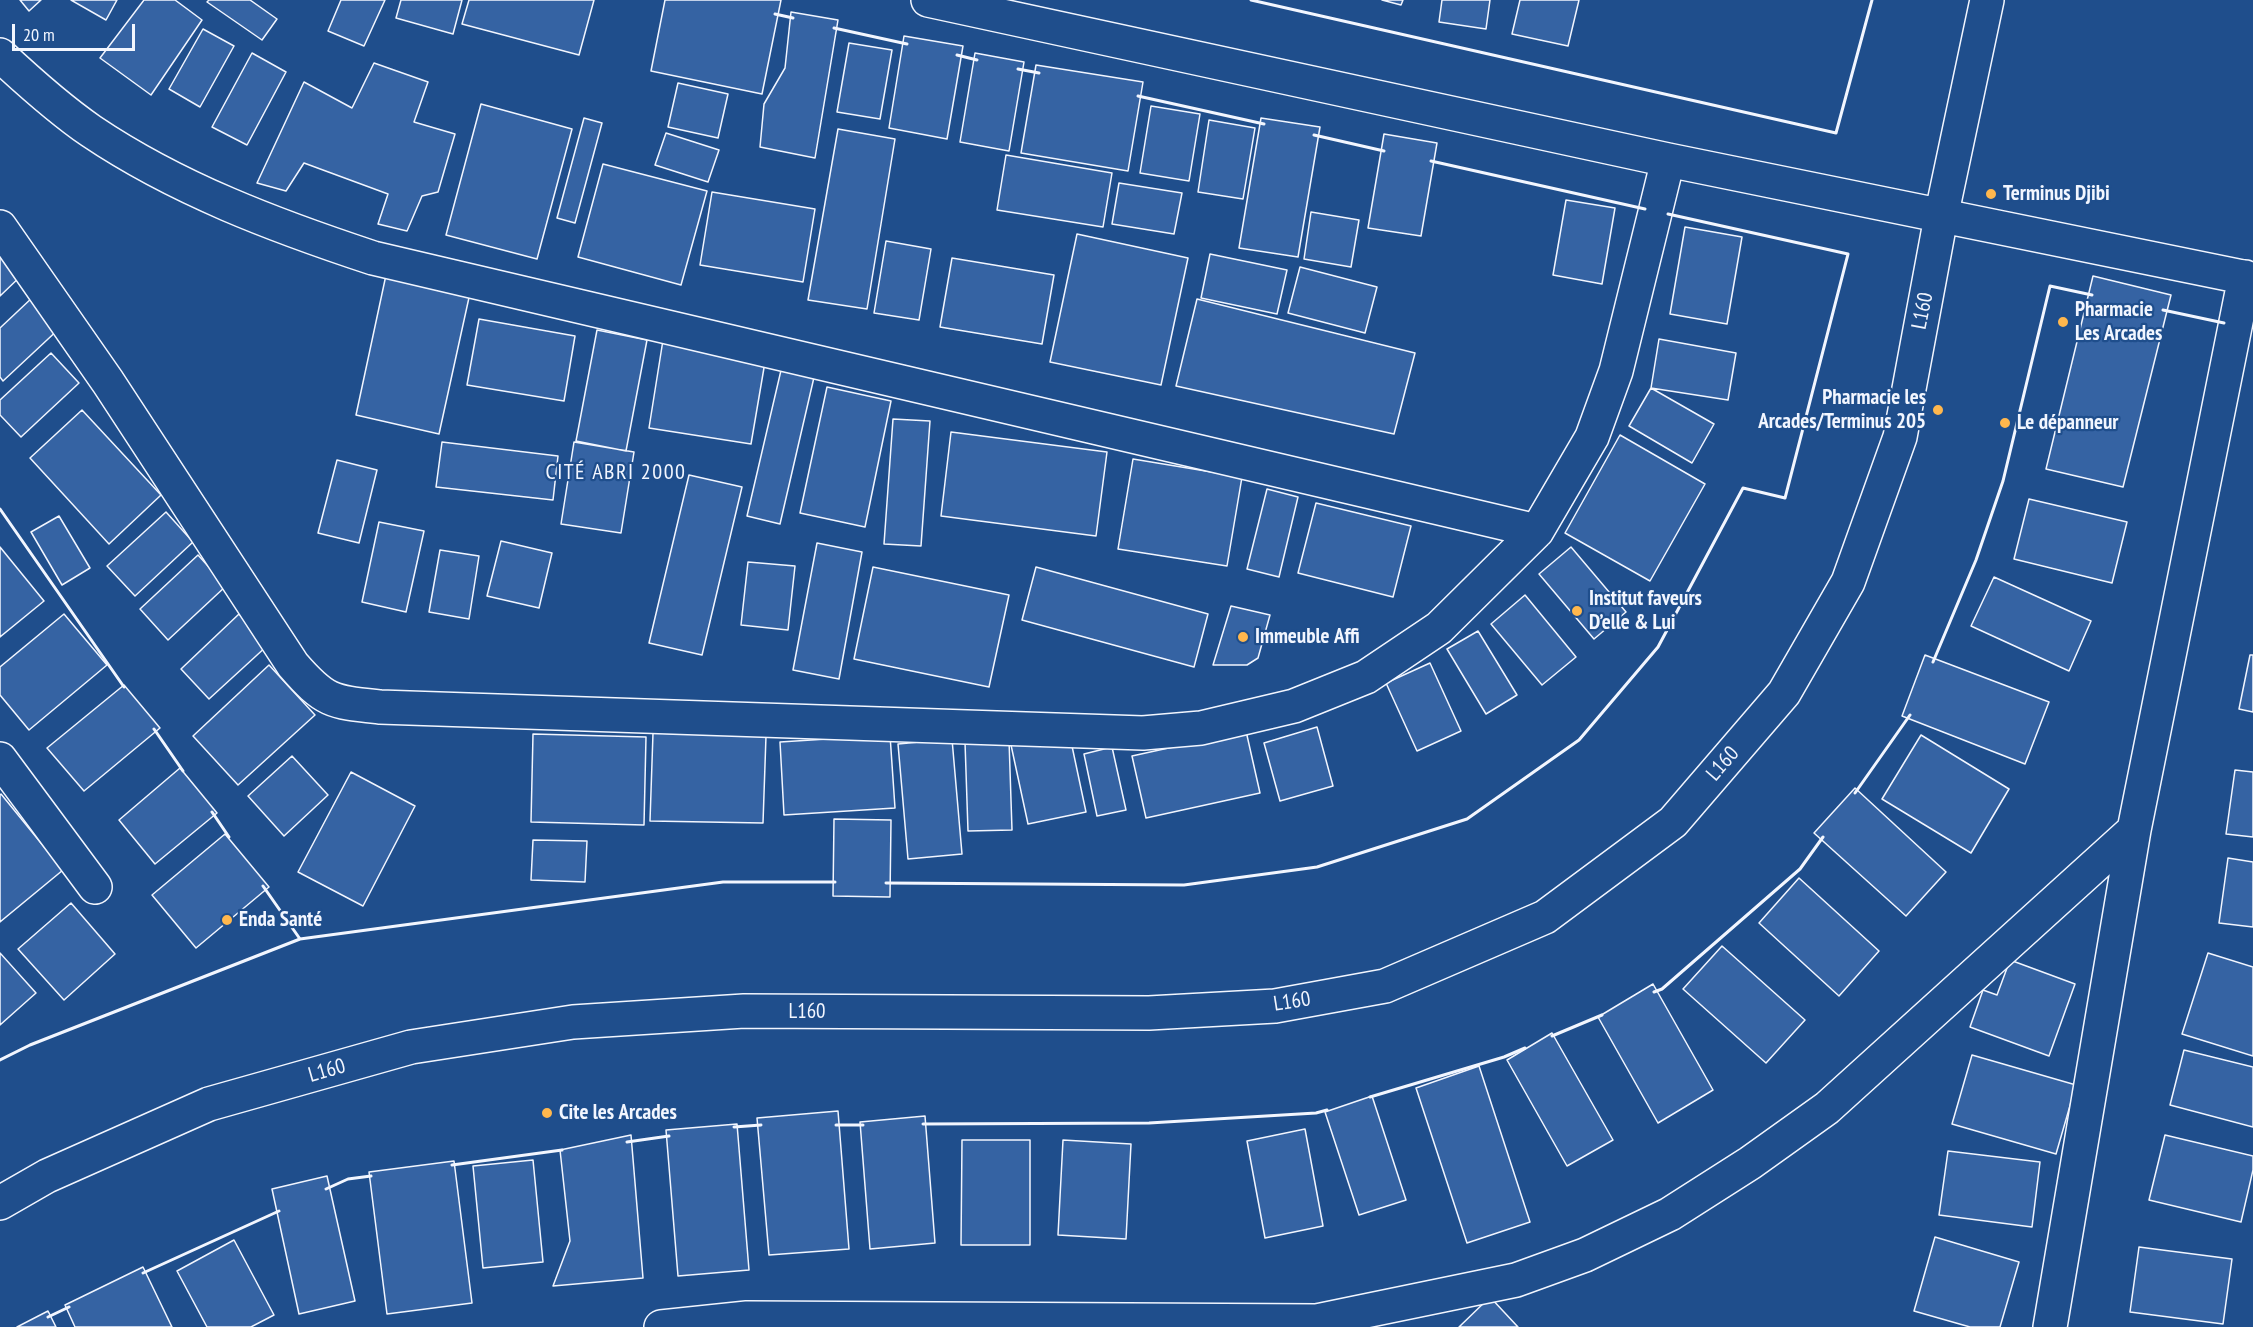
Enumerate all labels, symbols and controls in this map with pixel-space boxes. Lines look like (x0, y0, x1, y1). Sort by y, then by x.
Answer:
scale bar (15, 12, 138, 50)
text: 20 m (23, 23, 55, 46)
place label: Terminus Djibi (2003, 181, 2110, 207)
marker: Terminus Djibi (1984, 187, 1998, 201)
street label: L160 (1907, 290, 1939, 332)
place label: Pharmacie Les Arcades (2075, 297, 2162, 347)
marker: Pharmacie Les Arcades (2056, 315, 2070, 329)
place label: Pharmacie les Arcades/Terminus 205 (1758, 385, 1926, 435)
marker: Pharmacie les Arcades/Terminus 205 (1931, 403, 1945, 417)
place label: Le dépanneur (2017, 410, 2118, 436)
marker: Le dépanneur (1998, 416, 2012, 430)
district label: CITÉ ABRI 2000 (546, 460, 686, 486)
place label: Institut faveurs D’elle & Lui (1589, 586, 1702, 636)
marker: Institut faveurs D’elle & Lui (1570, 604, 1584, 618)
place label: Immeuble Affi (1255, 624, 1360, 650)
marker: Immeuble Affi (1236, 630, 1250, 644)
street label: L160 (1701, 742, 1745, 786)
place label: Enda Santé (239, 907, 322, 933)
marker: Enda Santé (220, 913, 234, 927)
street label: L160 (1272, 987, 1312, 1017)
street label: L160 (788, 999, 826, 1025)
street label: L160 (306, 1054, 348, 1088)
place label: Cite les Arcades (559, 1100, 677, 1126)
marker: Cite les Arcades (540, 1106, 554, 1120)

